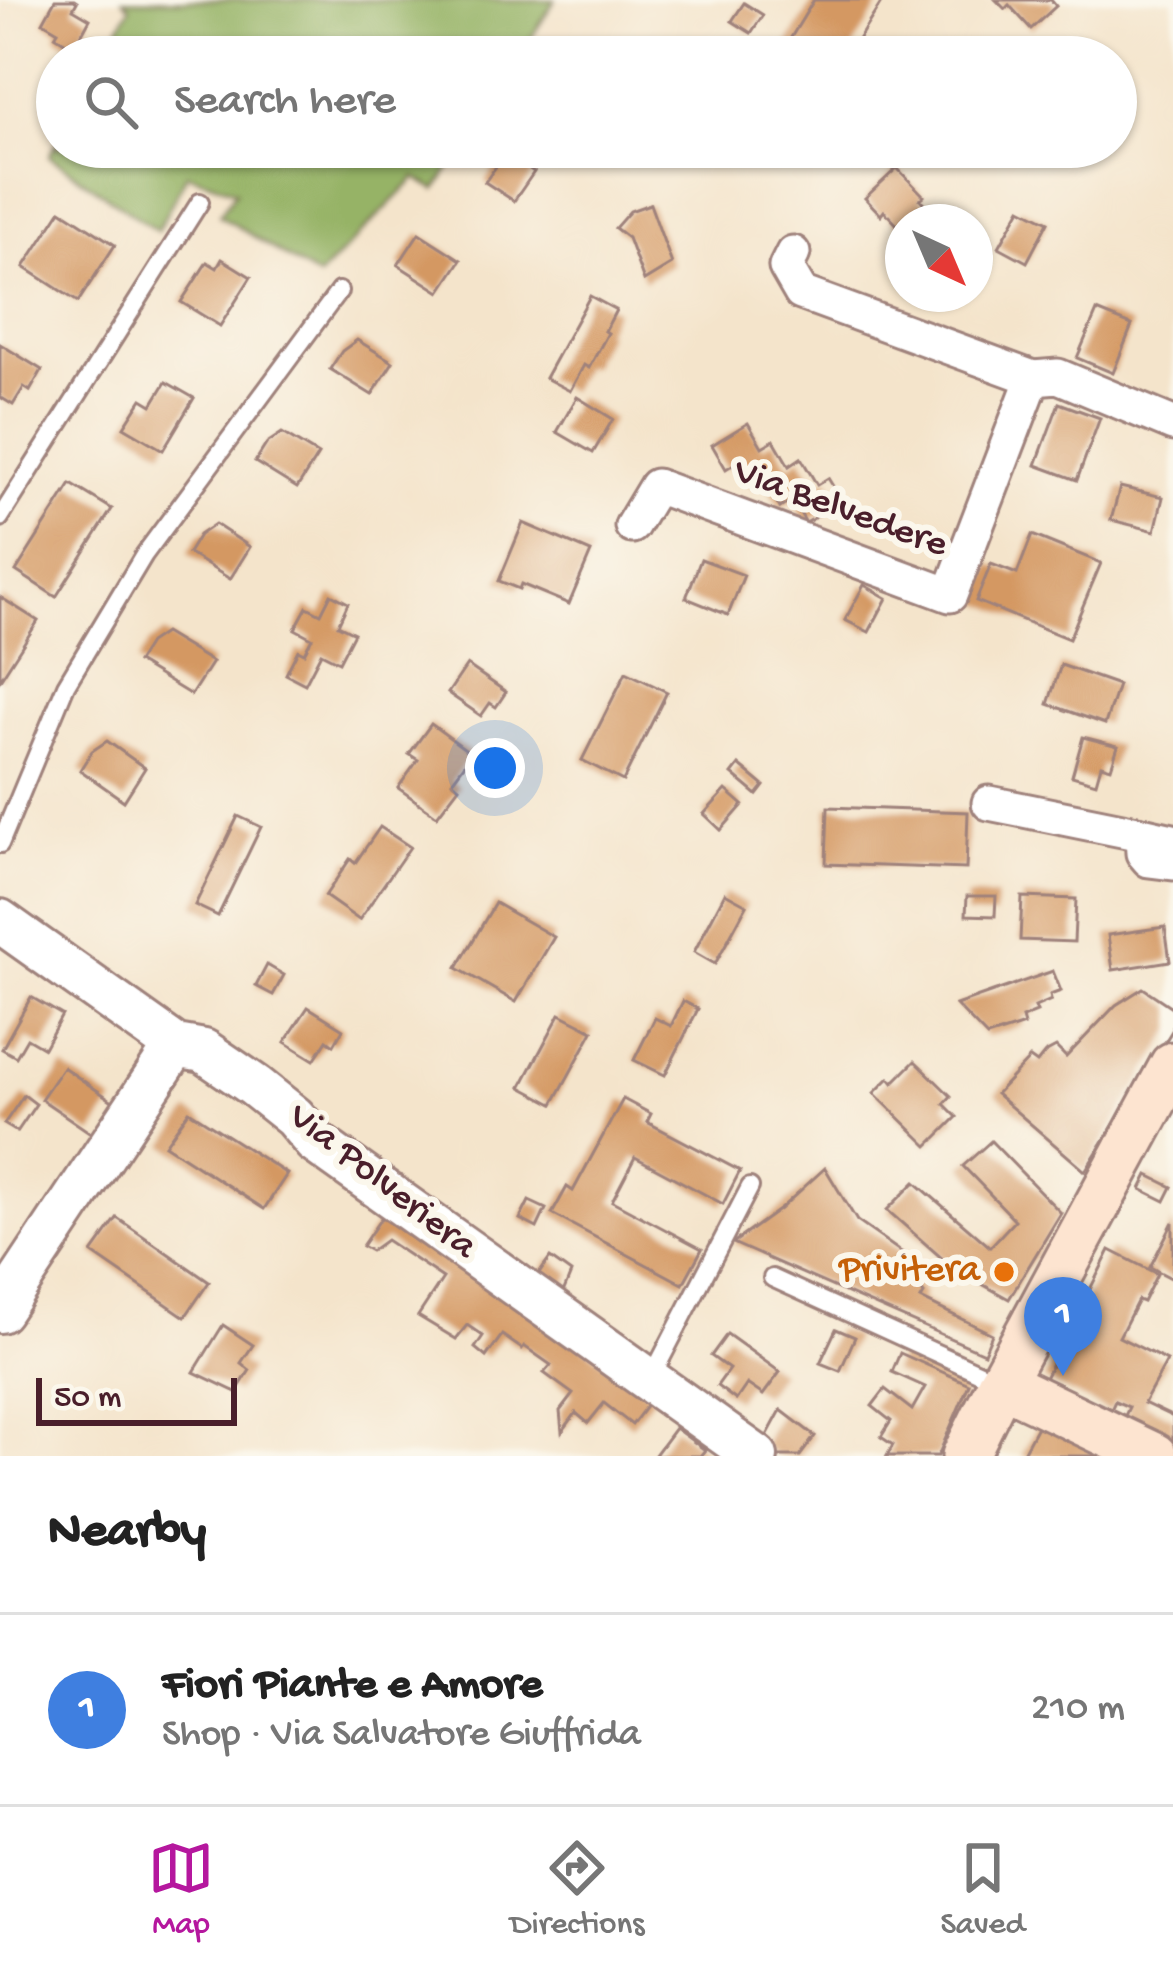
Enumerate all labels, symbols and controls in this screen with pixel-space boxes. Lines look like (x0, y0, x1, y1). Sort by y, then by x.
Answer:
search box (36, 36, 1137, 168)
icon: search (78, 69, 144, 135)
text: Search here (174, 76, 396, 129)
north arrow (885, 204, 993, 312)
street label: Via Belvedere (726, 450, 954, 570)
your location (465, 738, 525, 798)
street label: Via Polveriera (277, 1095, 485, 1272)
place label: Privitera (837, 1249, 981, 1295)
marker: Privitera (991, 1259, 1017, 1285)
pin: 1 (1024, 1277, 1102, 1376)
scale bar (36, 1372, 237, 1425)
text: 50 m (54, 1380, 121, 1418)
text: Nearby (48, 1504, 206, 1564)
text: Fiori Piante e Amore (162, 1660, 543, 1713)
text: 1 (79, 1687, 95, 1733)
text: 210 m (1031, 1687, 1125, 1733)
text: Shop · Via Salvatore Giuffrida (162, 1713, 641, 1759)
tab: Map (148, 1835, 214, 1945)
tab: Directions (510, 1835, 644, 1945)
tab: Saved (940, 1835, 1025, 1945)

